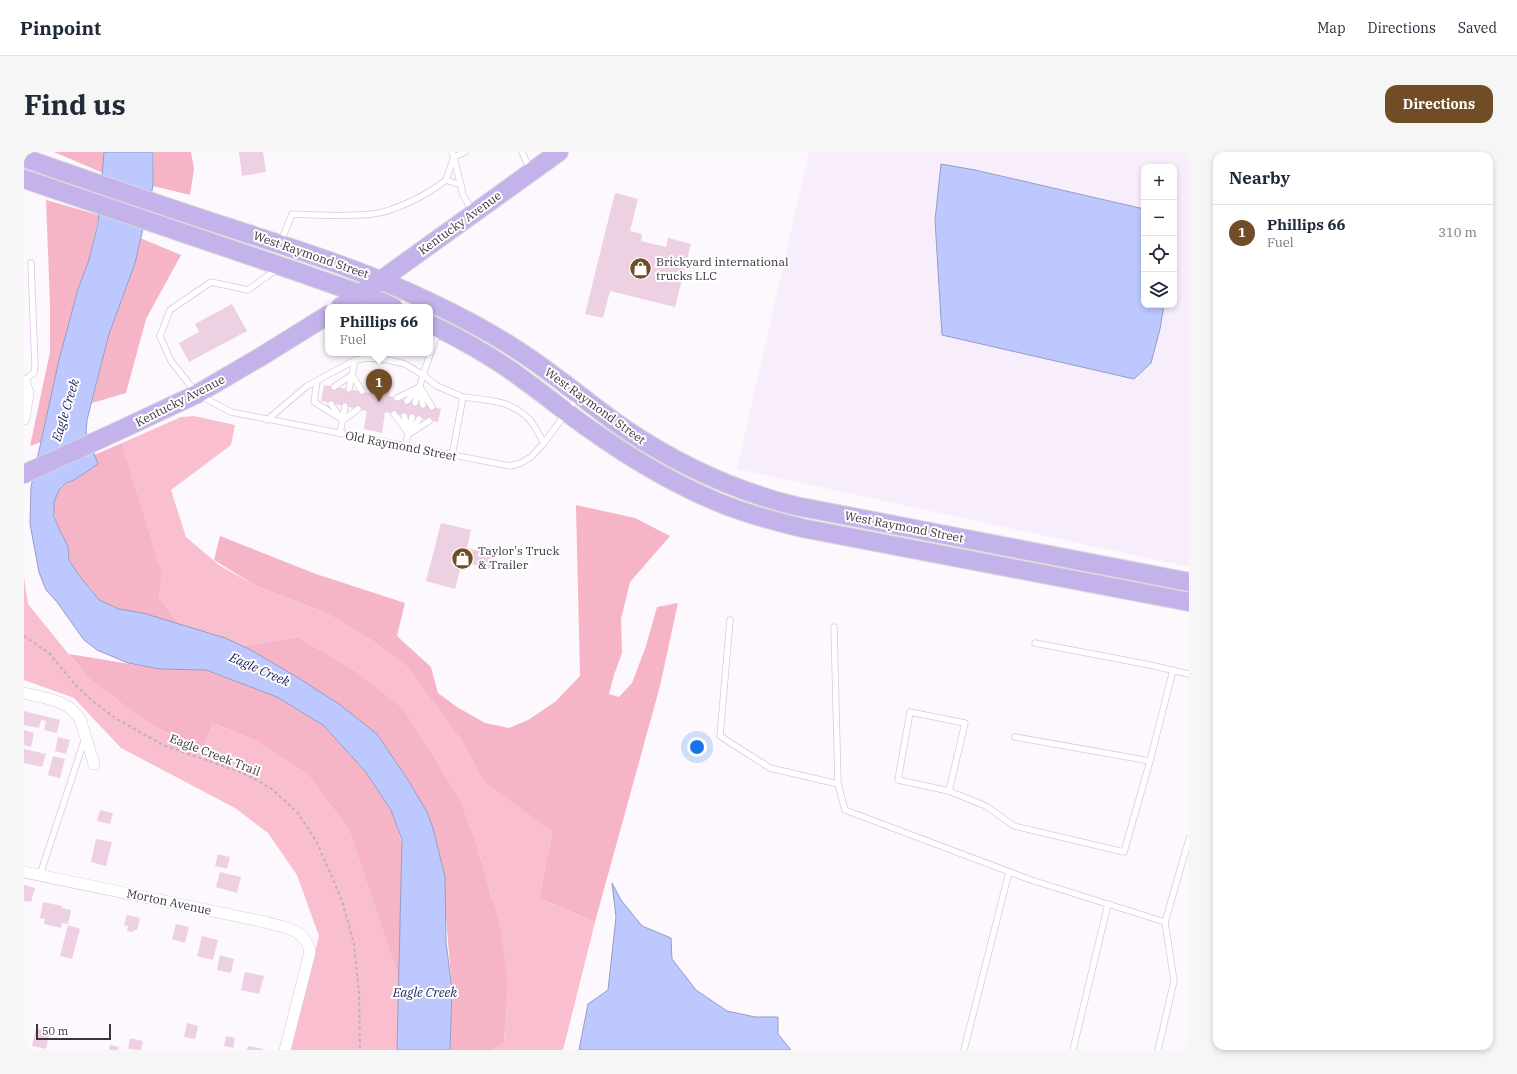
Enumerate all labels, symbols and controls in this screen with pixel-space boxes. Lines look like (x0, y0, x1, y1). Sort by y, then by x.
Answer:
text: Pinpoint (20, 16, 101, 40)
text: Map (1317, 19, 1346, 37)
text: Directions (1368, 19, 1436, 37)
text: Saved (1458, 19, 1497, 37)
button: Directions (1385, 85, 1493, 123)
text: Find us (24, 86, 126, 123)
map controls (1141, 164, 1177, 308)
button: + (1141, 164, 1177, 200)
text: Nearby (1229, 167, 1290, 189)
street label: Kentucky Avenue (415, 188, 504, 258)
button: − (1141, 200, 1177, 236)
text: Phillips 66 (1267, 215, 1345, 234)
text: 1 (1238, 224, 1246, 241)
text: 310 m (1438, 224, 1477, 241)
street label: West Raymond Street (252, 228, 371, 281)
text: Fuel (1267, 234, 1294, 251)
button: locate (1141, 236, 1177, 272)
place label: Brickyard international trucks LLC (656, 254, 789, 283)
shop icon: Brickyard international trucks LLC (627, 256, 653, 282)
button: layers (1141, 272, 1177, 308)
popup (325, 304, 433, 356)
text: Phillips 66 (340, 312, 418, 331)
text: Fuel (340, 331, 367, 348)
street label: West Raymond Street (542, 364, 649, 447)
pin: 1 (366, 369, 392, 402)
street label: Kentucky Avenue (132, 372, 227, 430)
water label: Eagle Creek (48, 377, 83, 444)
street label: Old Raymond Street (344, 427, 458, 464)
street label: West Raymond Street (843, 508, 965, 545)
place label: Taylor's Truck & Trailer (478, 543, 559, 572)
shop icon: Taylor's Truck & Trailer (450, 545, 476, 571)
water label: Eagle Creek (226, 648, 293, 690)
street label: Eagle Creek Trail (168, 730, 263, 779)
your location (687, 737, 707, 757)
street label: Morton Avenue (125, 885, 213, 918)
water label: Eagle Creek (392, 984, 457, 1001)
scale bar (36, 1022, 111, 1041)
text: 50 m (42, 1024, 68, 1038)

